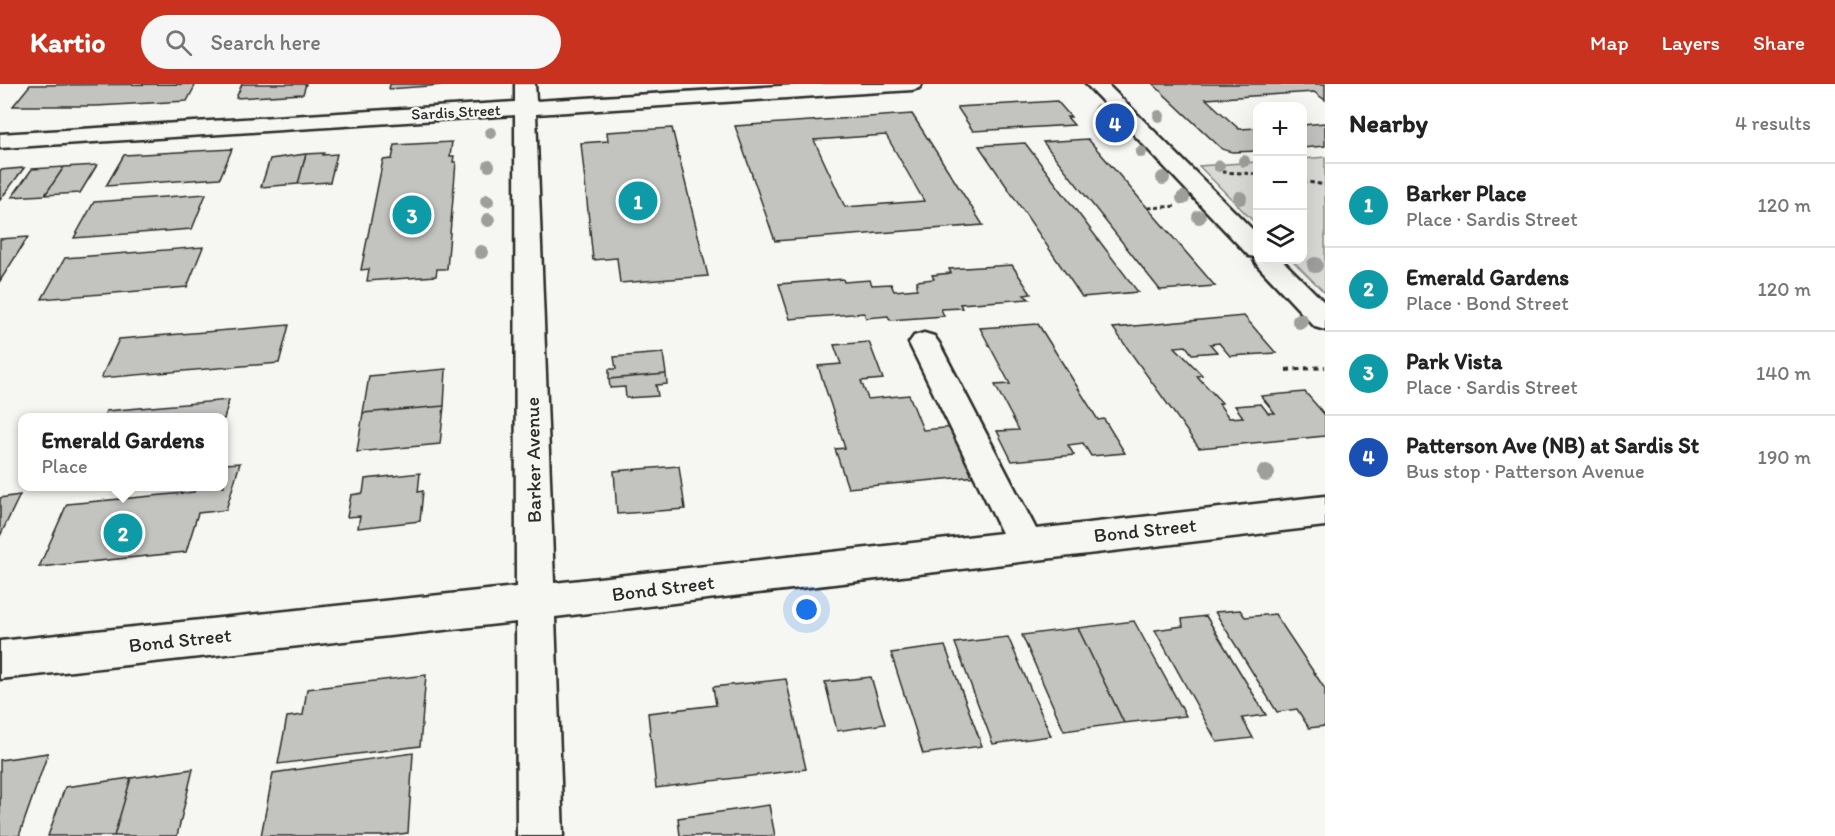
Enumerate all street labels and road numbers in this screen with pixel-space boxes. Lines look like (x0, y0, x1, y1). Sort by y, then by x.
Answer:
street label: Sardis Street (411, 100, 501, 124)
street label: Barker Avenue (520, 397, 546, 523)
street label: Bond Street (1093, 513, 1198, 547)
street label: Bond Street (610, 570, 716, 606)
street label: Bond Street (128, 623, 233, 657)

